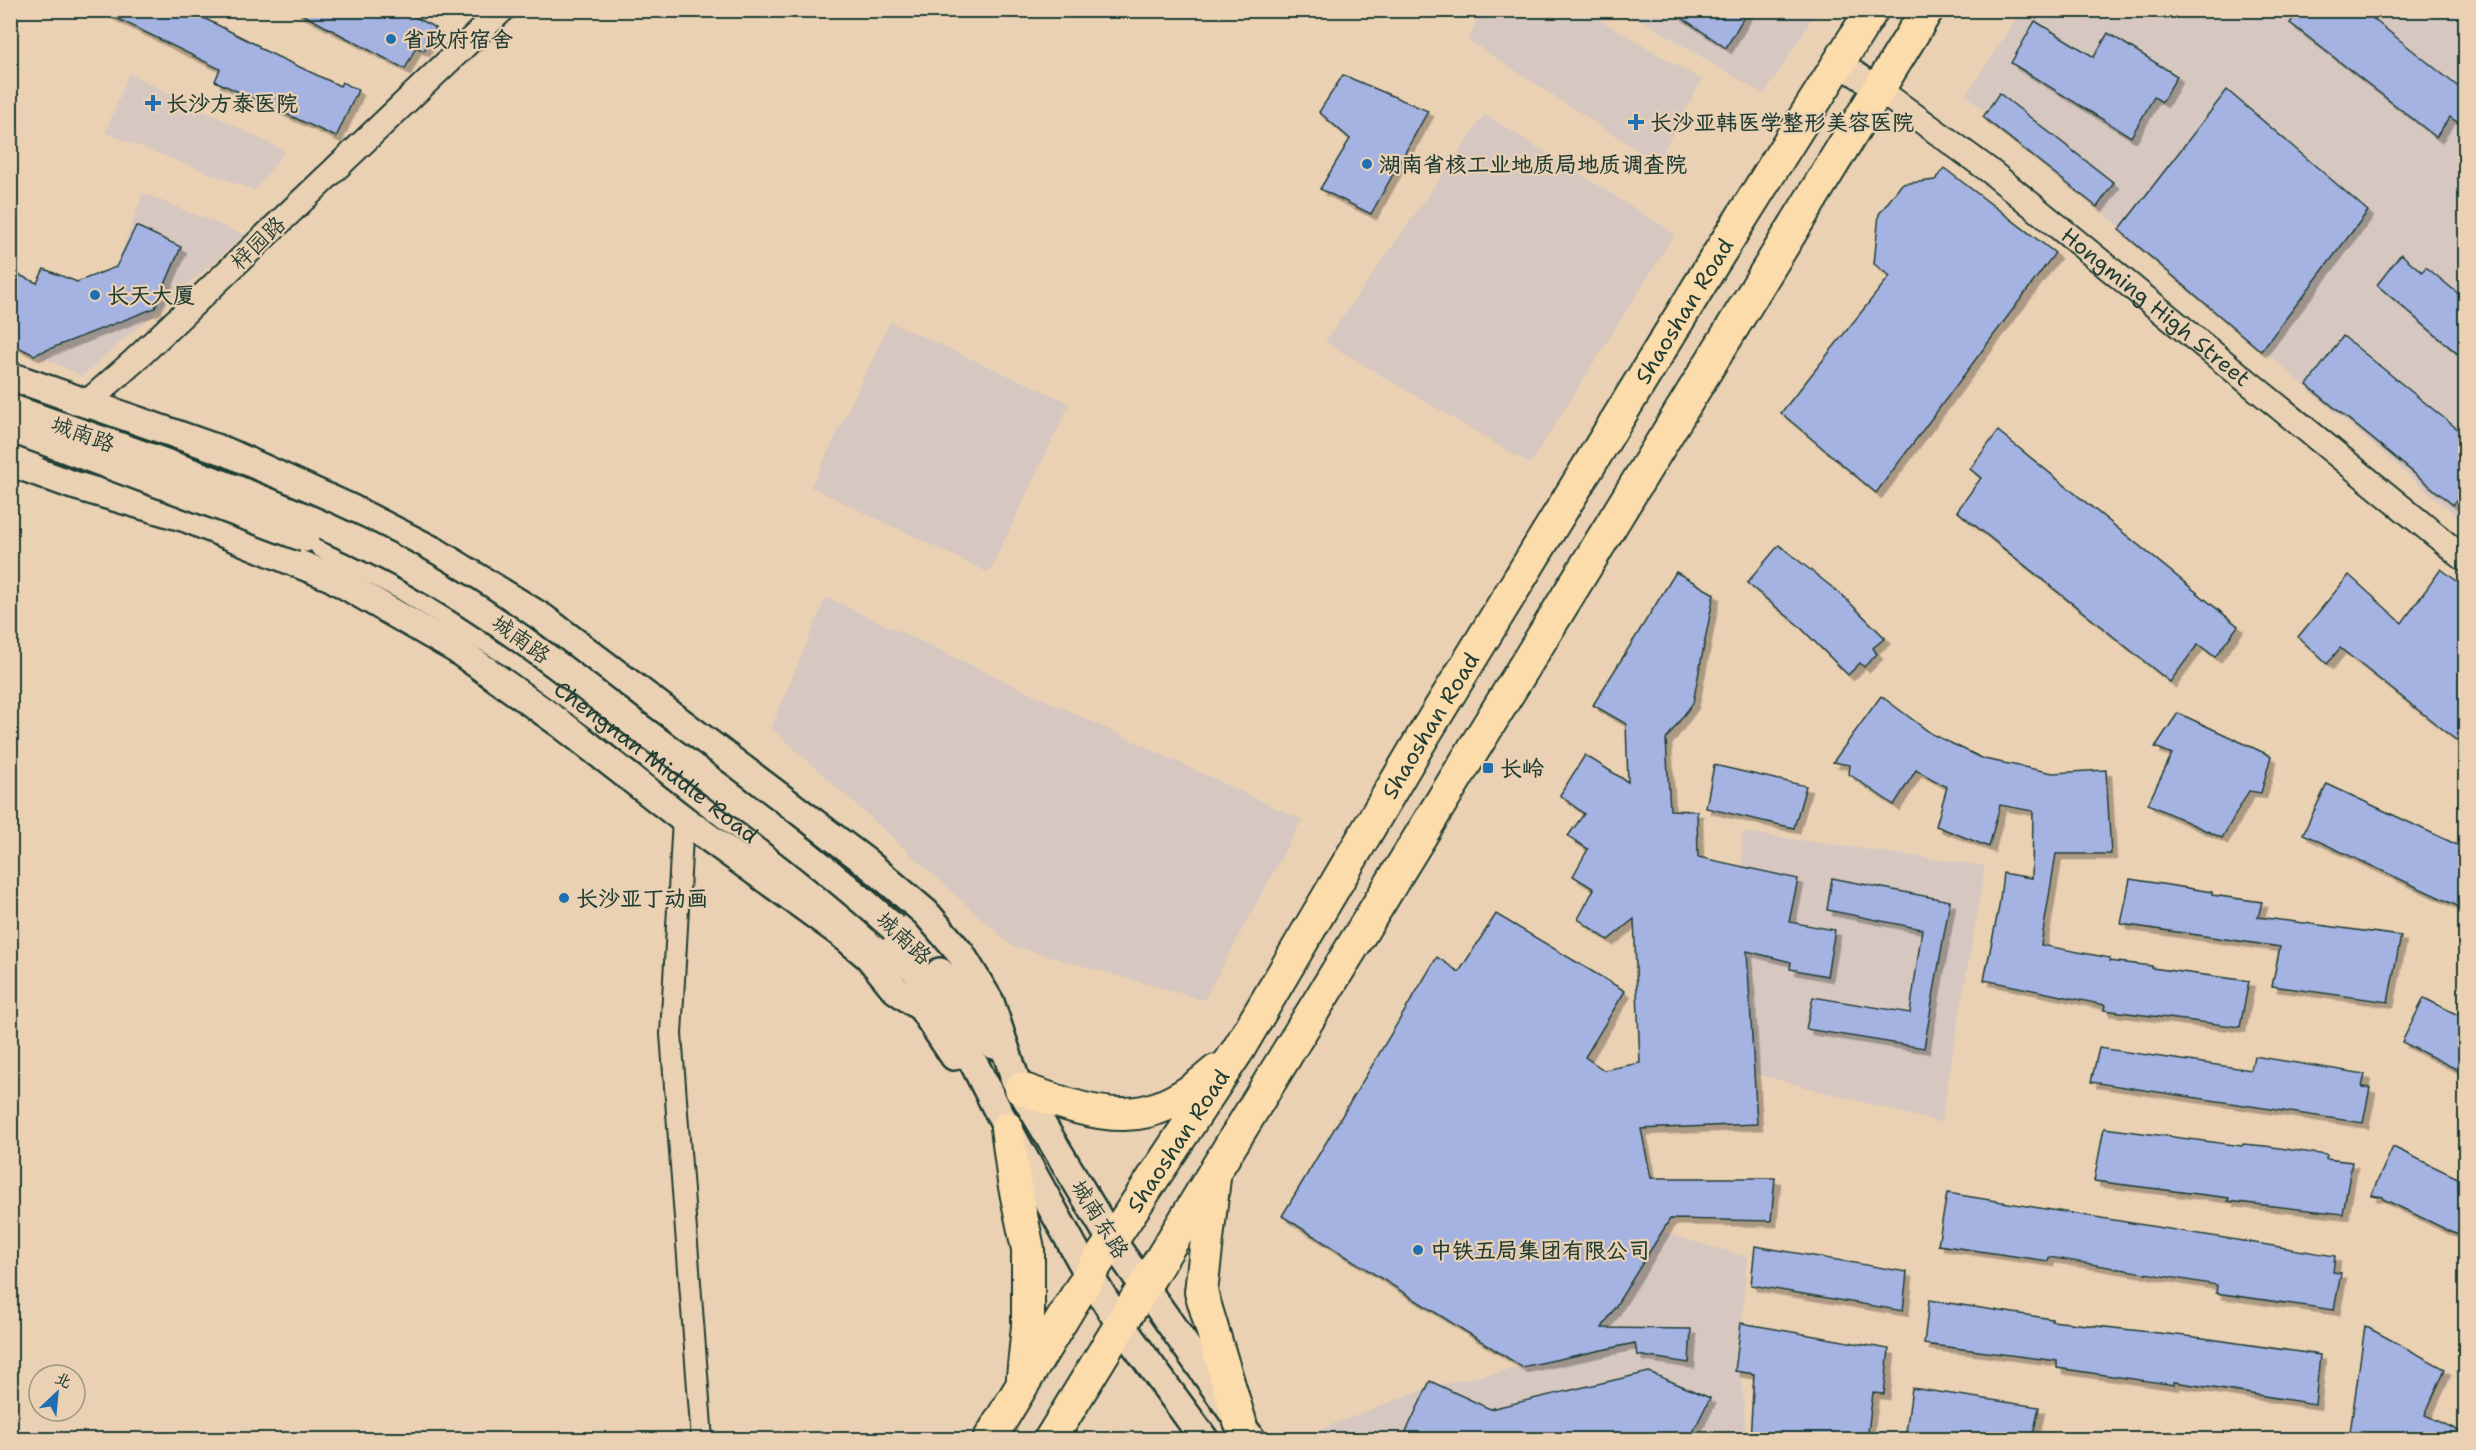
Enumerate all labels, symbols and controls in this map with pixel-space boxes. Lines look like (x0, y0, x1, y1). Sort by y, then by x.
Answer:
place label: 省政府宿舍 (403, 25, 513, 54)
marker: 省政府宿舍 (384, 32, 398, 46)
place label: 长沙方泰医院 (166, 89, 298, 118)
marker: 长沙方泰医院 (144, 94, 162, 112)
place label: 长沙亚韩医学整形美容医院 (1650, 108, 1914, 137)
marker: 长沙亚韩医学整形美容医院 (1627, 113, 1645, 131)
place label: 湖南省核工业地质局地质调查院 (1379, 150, 1687, 179)
marker: 湖南省核工业地质局地质调查院 (1360, 157, 1374, 171)
street label: 梓园路 (224, 210, 292, 276)
street label: Hongming High Street (2055, 221, 2257, 393)
street label: Shaoshan Road (1628, 232, 1740, 389)
place label: 长天大厦 (107, 281, 195, 310)
marker: 长天大厦 (88, 288, 102, 302)
street label: 城南路 (47, 409, 119, 459)
street label: 城南路 (486, 608, 556, 670)
street label: Shaoshan Road (1375, 647, 1486, 804)
street label: Chengnan Middle Road (548, 674, 764, 850)
place label: 长岭 (1500, 754, 1544, 783)
marker: 长岭 (1481, 761, 1495, 775)
place label: 长沙亚丁动画 (576, 884, 708, 913)
marker: 长沙亚丁动画 (557, 891, 571, 905)
street label: 城南路 (870, 905, 938, 971)
street label: Shaoshan Road (1120, 1063, 1236, 1218)
street label: 城南东路 (1064, 1174, 1136, 1264)
place label: 中铁五局集团有限公司 (1430, 1236, 1650, 1265)
marker: 中铁五局集团有限公司 (1411, 1243, 1425, 1257)
north arrow (27, 1363, 87, 1423)
text: 北 (52, 1367, 75, 1393)

